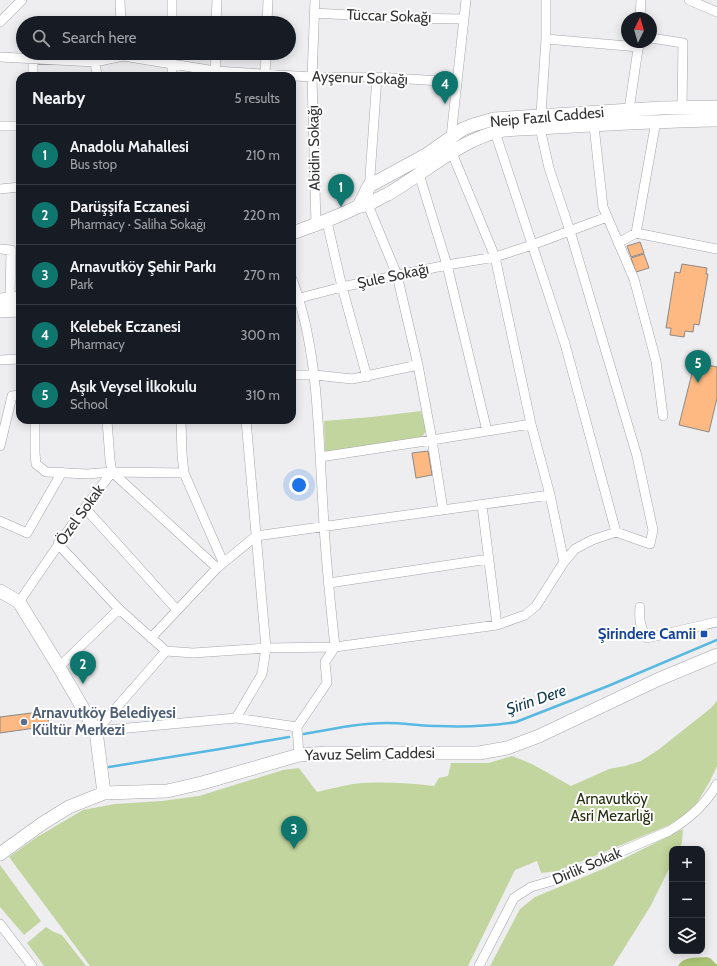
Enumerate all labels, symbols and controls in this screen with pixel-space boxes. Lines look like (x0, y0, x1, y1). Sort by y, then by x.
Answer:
street label: Tüccar Sokağı (346, 6, 432, 26)
north arrow (621, 12, 657, 48)
search box (16, 16, 296, 60)
icon: search (30, 27, 52, 49)
text: Search here (62, 29, 137, 47)
street label: Ayşenur Sokağı (312, 67, 408, 89)
pin: 4 (432, 71, 458, 104)
text: Nearby (32, 88, 85, 108)
text: 5 results (234, 90, 280, 106)
street label: Neip Fazıl Caddesi (489, 103, 605, 131)
street label: Abidin Sokağı (304, 105, 324, 191)
text: Anadolu Mahallesi (70, 138, 189, 156)
text: 1 (43, 147, 47, 163)
text: 210 m (246, 147, 280, 163)
text: Bus stop (70, 156, 117, 172)
pin: 1 (328, 174, 354, 207)
text: Darüşşifa Eczanesi (70, 198, 189, 216)
text: 2 (42, 207, 48, 223)
text: 220 m (243, 207, 280, 223)
text: Pharmacy · Saliha Sokağı (70, 216, 206, 232)
text: Arnavutköy Şehir Parkı (70, 258, 216, 276)
street label: Şule Sokağı (356, 260, 430, 292)
text: 3 (41, 267, 49, 283)
text: 270 m (243, 267, 280, 283)
text: Park (70, 276, 93, 292)
text: Kelebek Eczanesi (70, 318, 181, 336)
text: 4 (41, 327, 49, 343)
text: 300 m (240, 327, 280, 343)
text: Pharmacy (70, 336, 125, 352)
pin: 5 (685, 350, 711, 383)
text: Aşık Veysel İlkokulu (70, 378, 197, 396)
text: 5 (42, 387, 48, 403)
text: 310 m (245, 387, 280, 403)
text: School (70, 396, 108, 412)
your location (289, 475, 309, 495)
street label: Özel Sokak (52, 481, 108, 549)
place label: Şirindere Camii (598, 625, 696, 643)
marker: Şirindere Camii (699, 629, 709, 639)
pin: 2 (70, 651, 96, 684)
water label: Şirin Dere (504, 680, 569, 719)
place label: Arnavutköy Belediyesi Kültür Merkezi (32, 704, 176, 739)
marker: Arnavutköy Belediyesi Kültür Merkezi (19, 717, 29, 727)
street label: Yavuz Selim Caddesi (304, 744, 435, 764)
park label: Arnavutköy Asri Mezarlığı (571, 790, 653, 825)
pin: 3 (281, 816, 307, 849)
street label: Dirlik Sokak (550, 843, 624, 889)
map controls (669, 846, 705, 954)
button: + (669, 846, 705, 882)
button: − (669, 882, 705, 918)
button: layers (669, 918, 705, 954)

